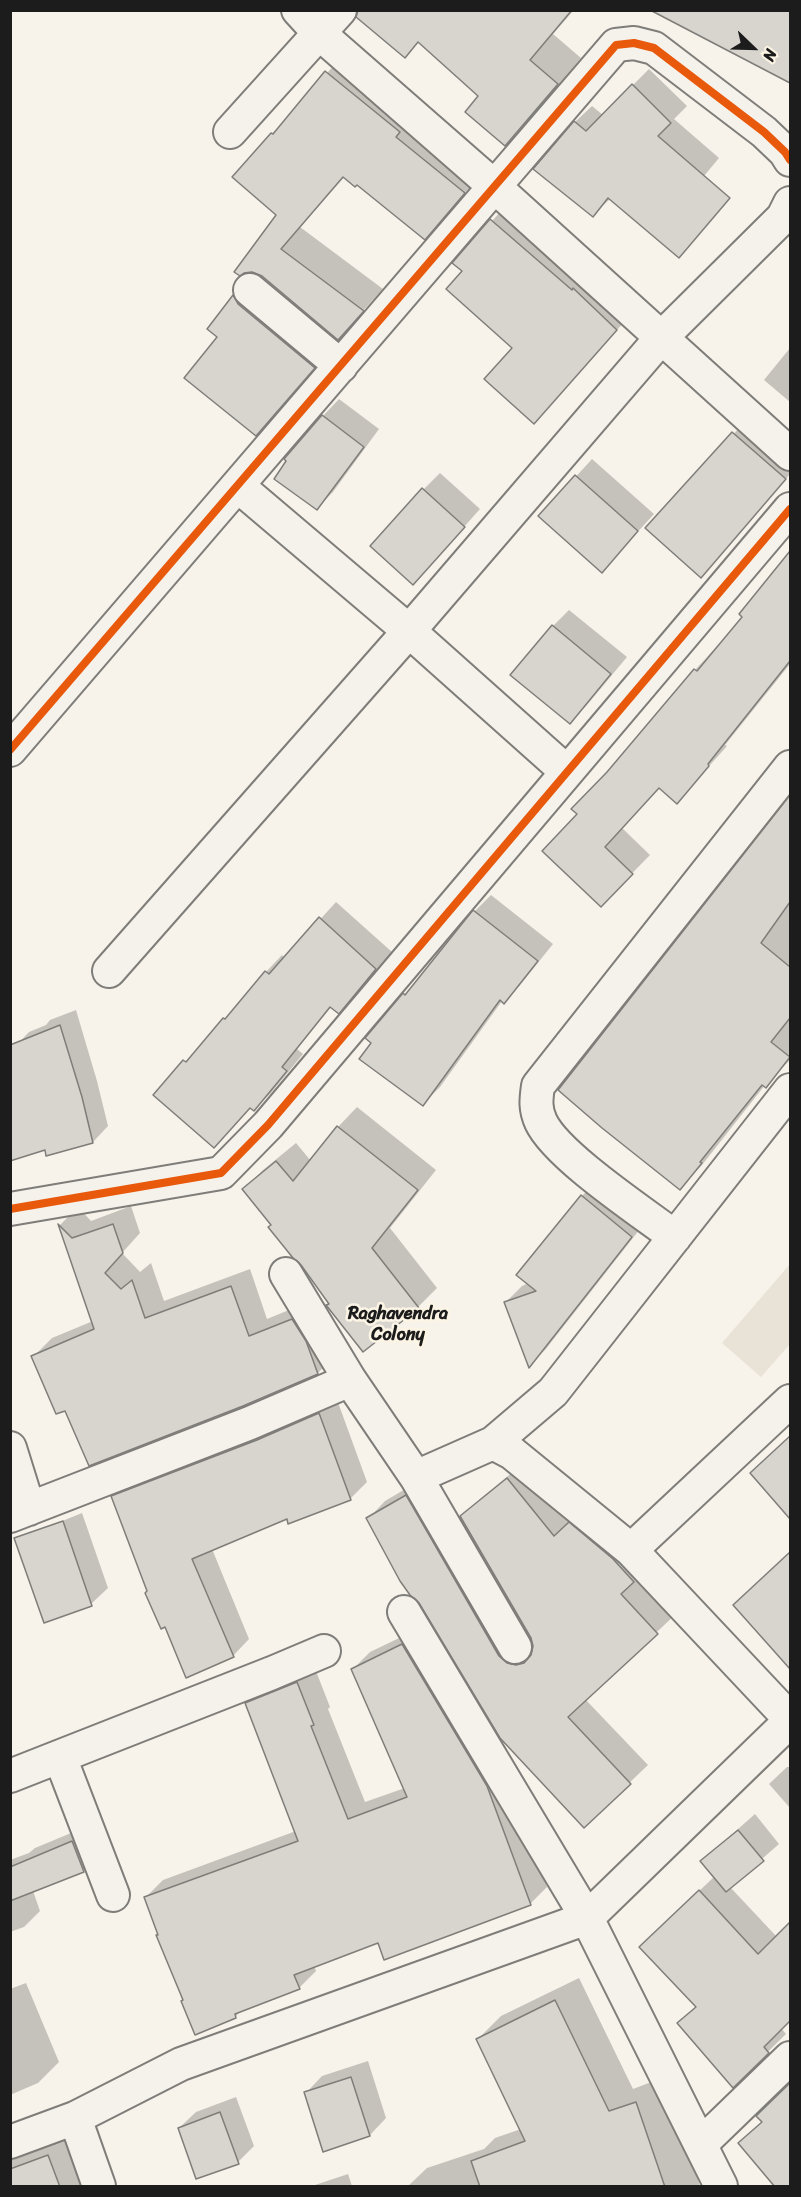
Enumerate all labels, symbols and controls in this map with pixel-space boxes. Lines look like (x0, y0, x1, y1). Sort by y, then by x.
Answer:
north arrow (723, 18, 783, 78)
text: N (755, 44, 786, 66)
district label: Raghavendra Colony (348, 1303, 448, 1346)

